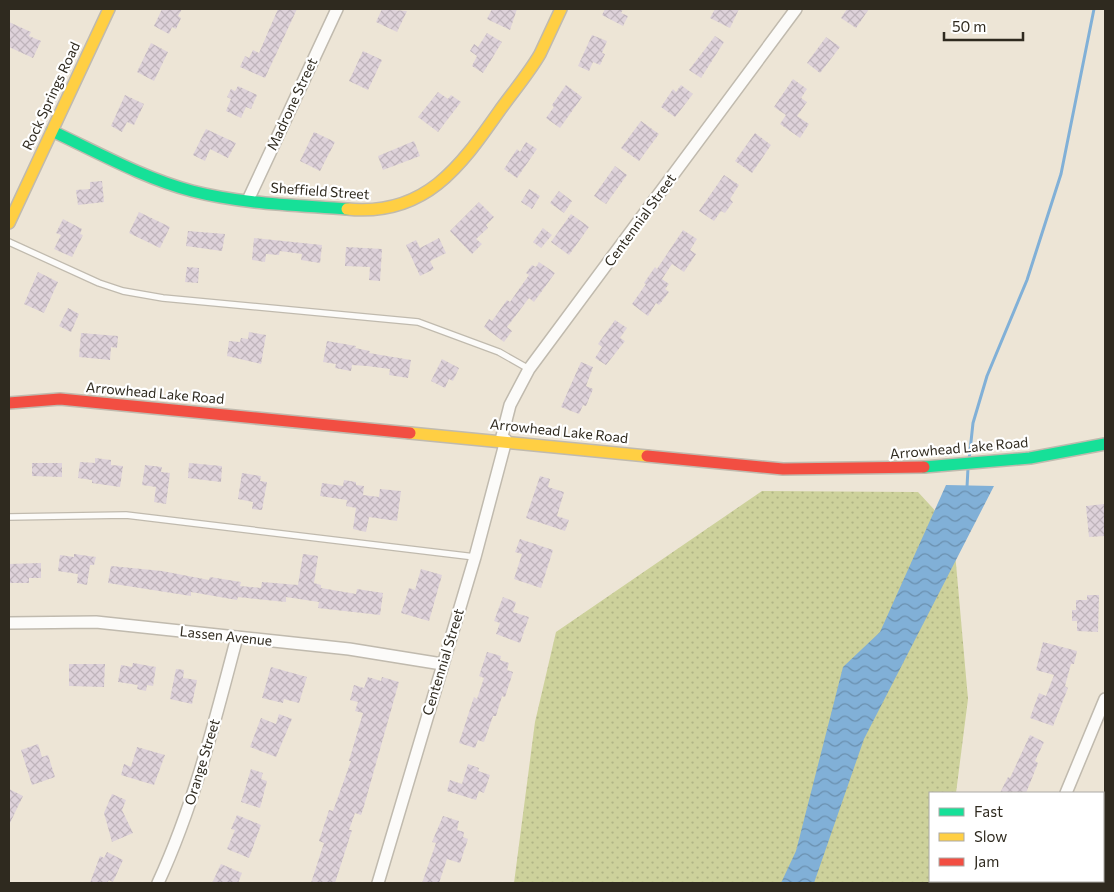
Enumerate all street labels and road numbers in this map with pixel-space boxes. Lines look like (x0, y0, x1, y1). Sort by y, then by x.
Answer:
street label: Rock Springs Road (18, 39, 83, 153)
street label: Madrone Street (263, 55, 321, 153)
street label: Centennial Street (600, 170, 679, 270)
street label: Sheffield Street (270, 179, 370, 202)
street label: Arrowhead Lake Road (85, 378, 225, 407)
street label: Arrowhead Lake Road (489, 415, 629, 446)
street label: Arrowhead Lake Road (889, 433, 1029, 462)
street label: Centennial Street (418, 606, 467, 717)
street label: Lassen Avenue (179, 622, 273, 649)
street label: Orange Street (180, 716, 223, 807)

